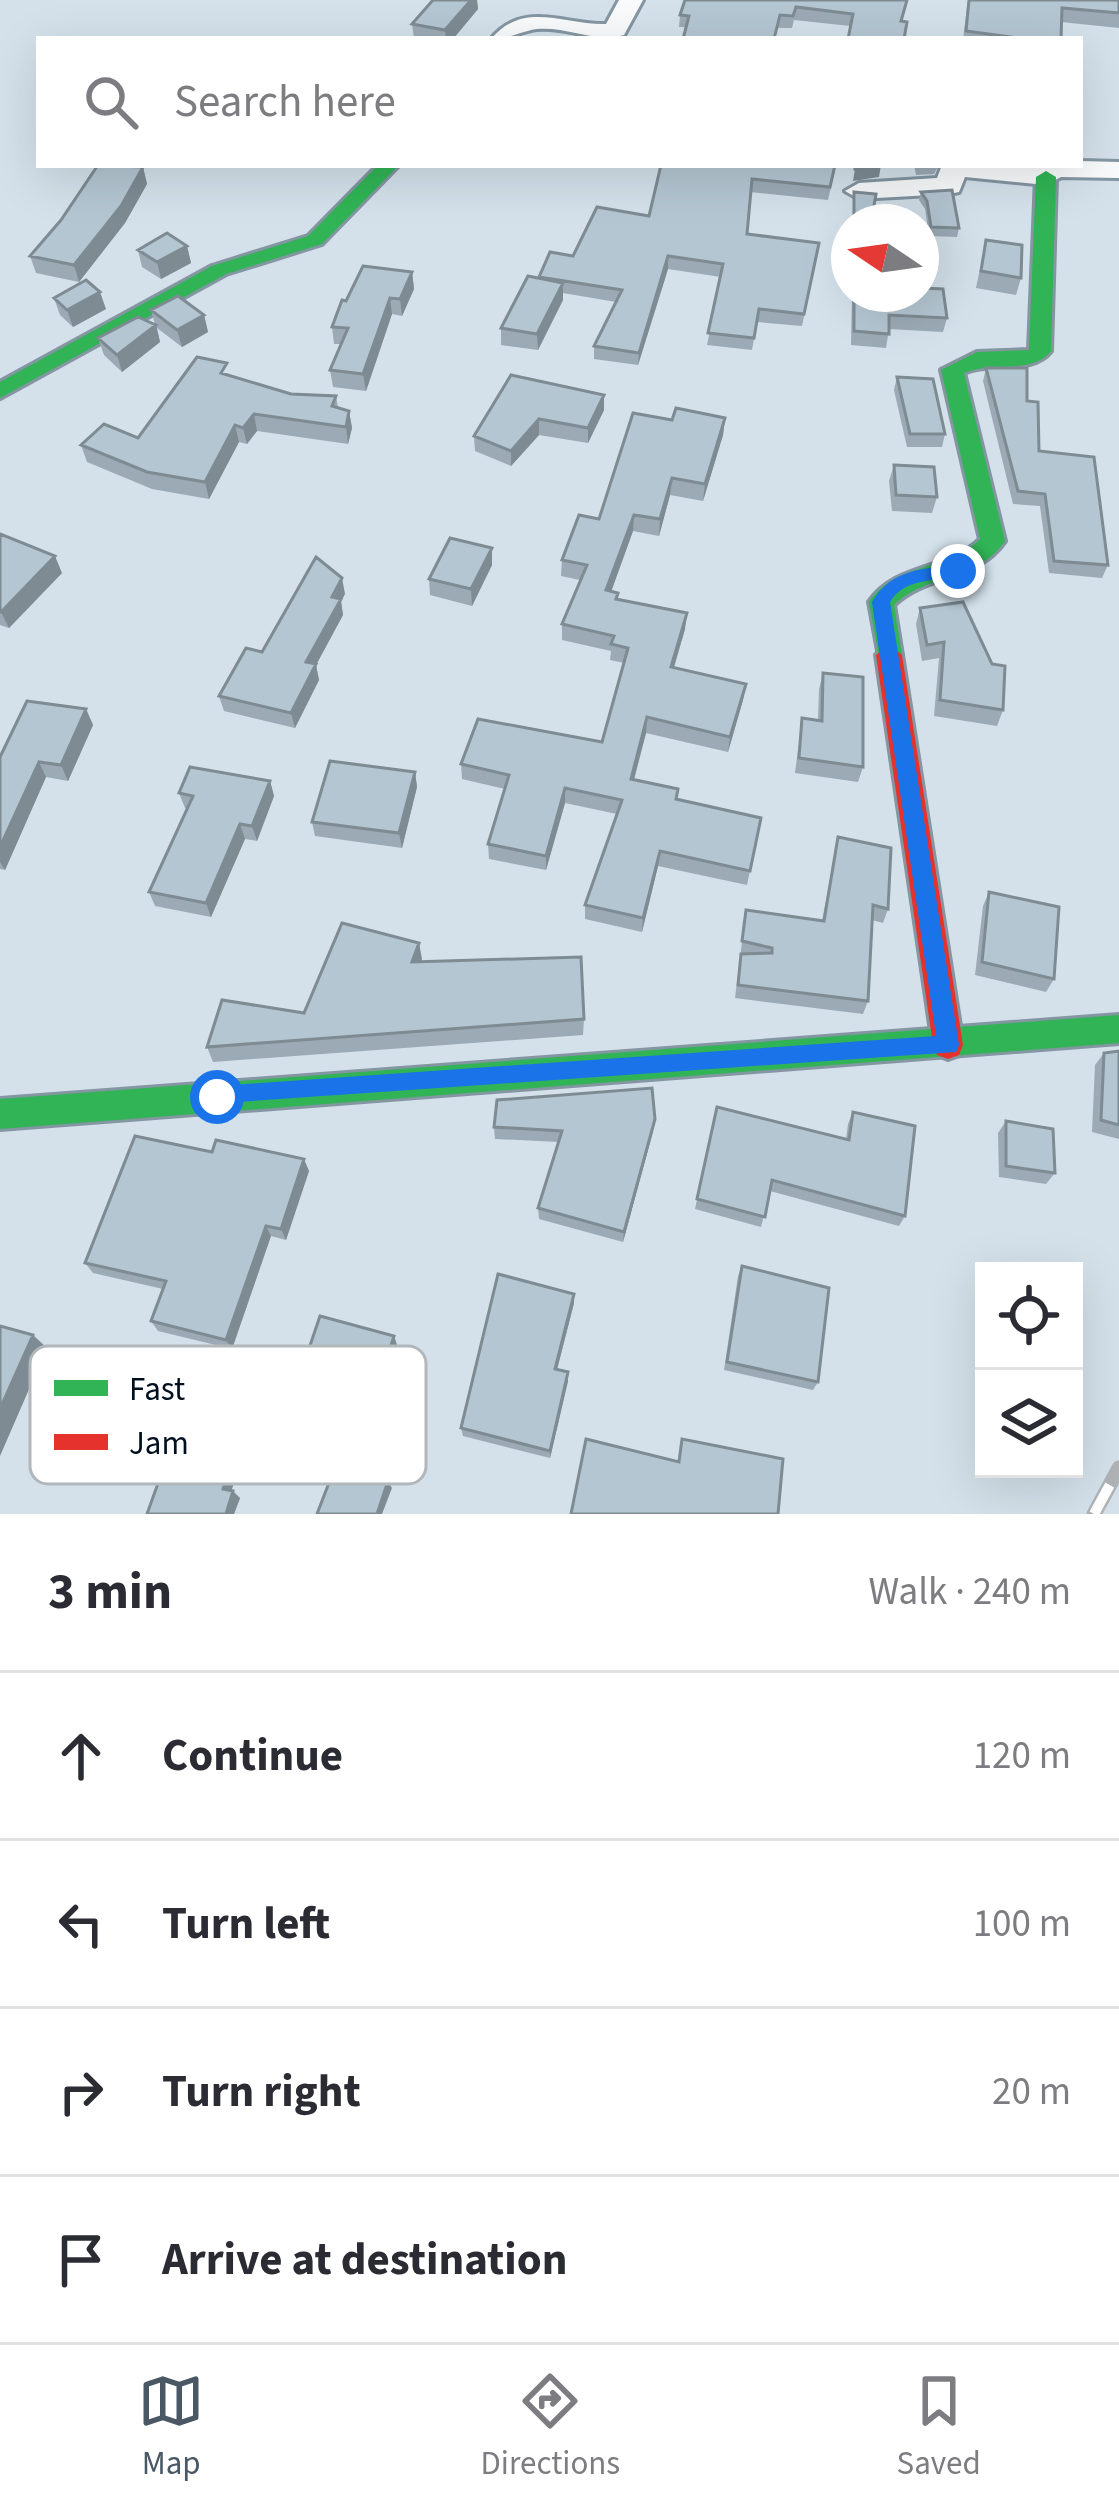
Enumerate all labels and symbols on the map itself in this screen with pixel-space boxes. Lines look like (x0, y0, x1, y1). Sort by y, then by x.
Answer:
north arrow (831, 204, 939, 312)
route end (931, 544, 985, 598)
route start (190, 1070, 244, 1124)
legend (30, 1346, 426, 1484)
text: Fast (129, 1366, 185, 1413)
text: Jam (129, 1420, 189, 1467)

